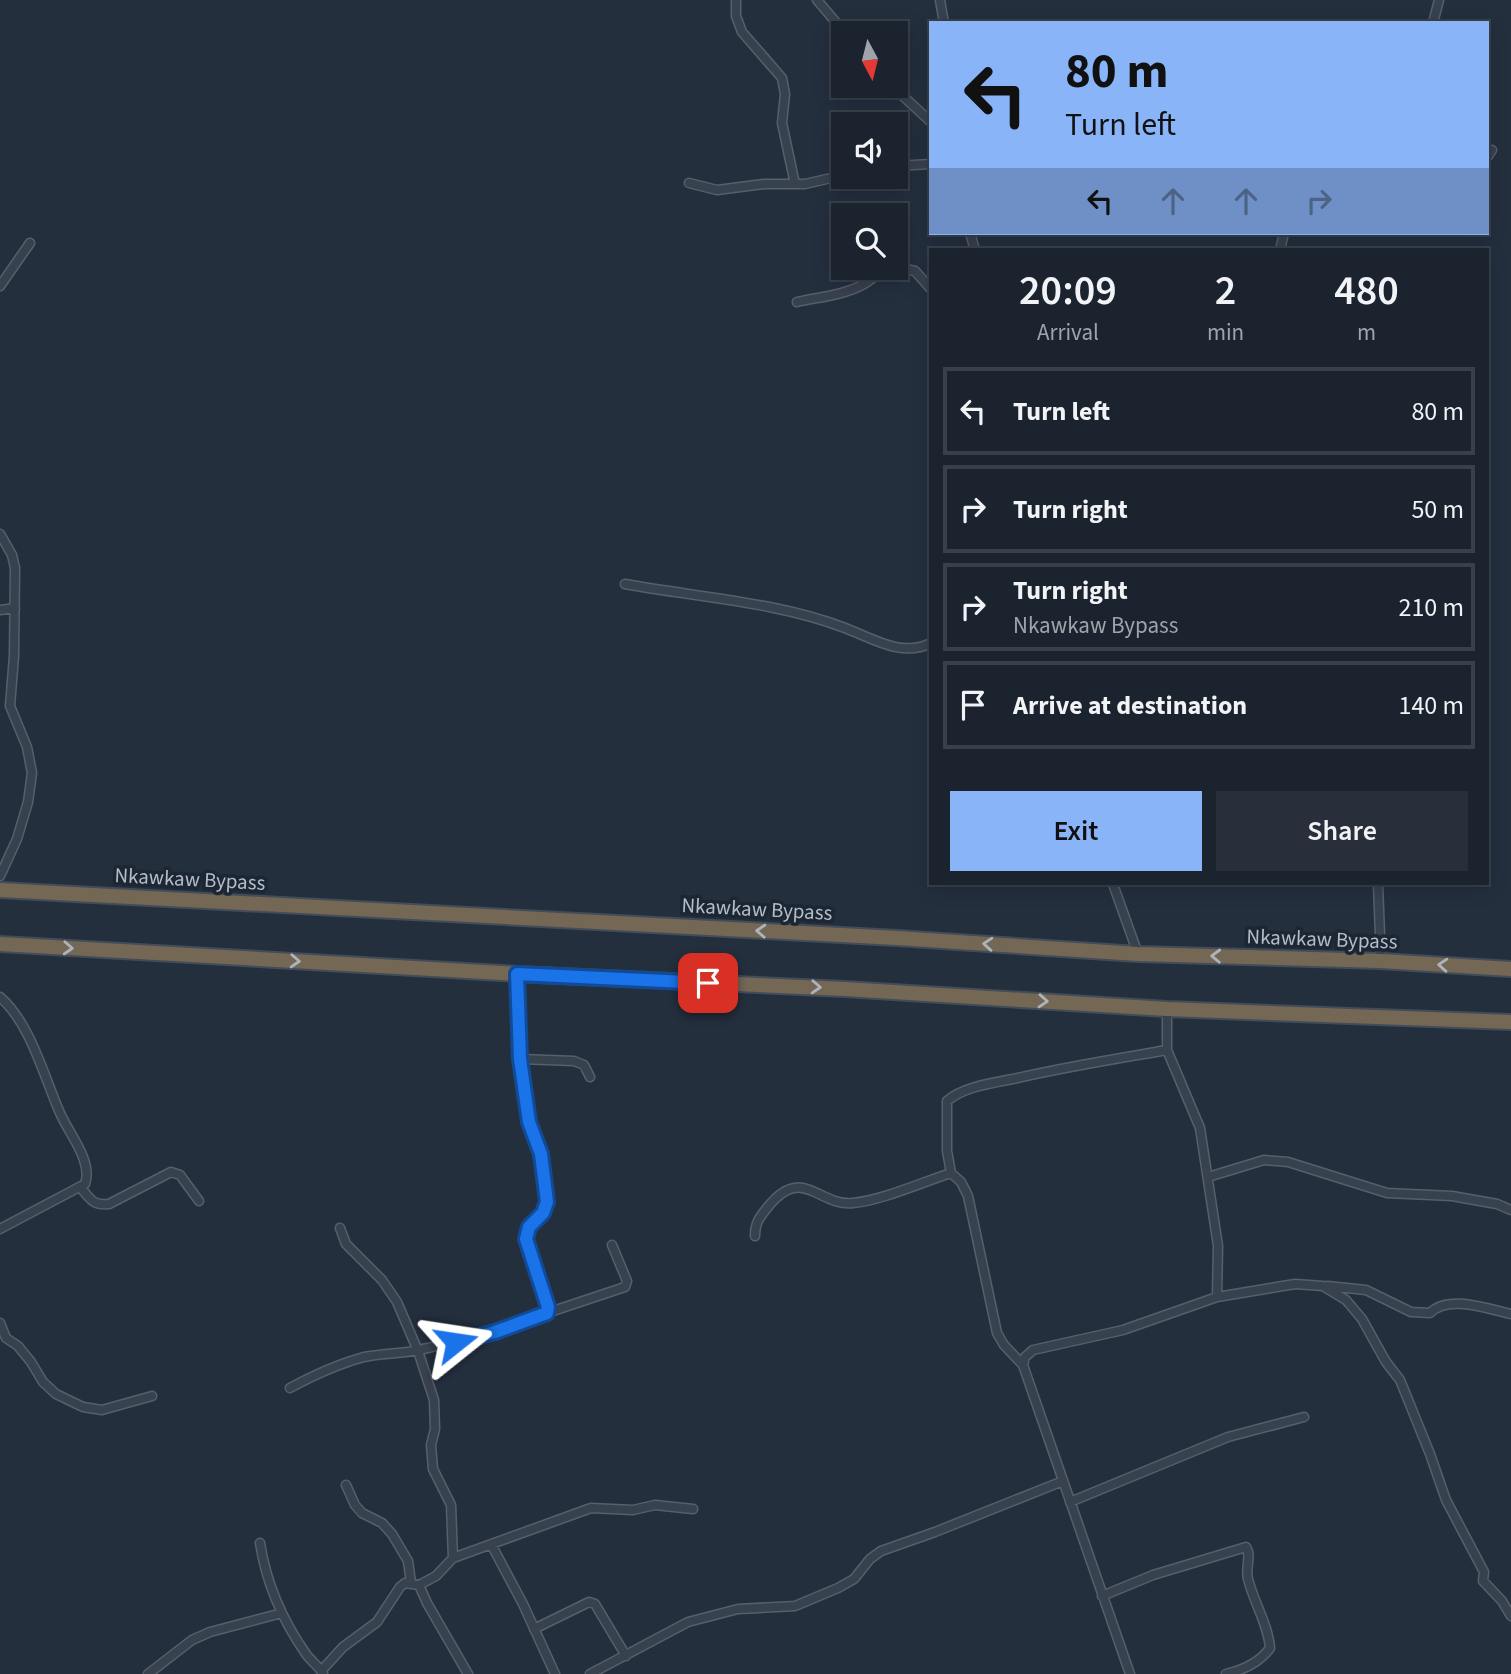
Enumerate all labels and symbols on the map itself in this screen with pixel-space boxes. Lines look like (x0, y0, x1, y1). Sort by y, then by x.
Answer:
north arrow (831, 21, 908, 98)
street label: Nkawkaw Bypass (114, 860, 266, 898)
street label: Nkawkaw Bypass (681, 890, 833, 928)
street label: Nkawkaw Bypass (1246, 921, 1398, 957)
one-way arrow (756, 923, 767, 938)
one-way arrow (983, 937, 994, 952)
one-way arrow (63, 940, 74, 955)
one-way arrow (1210, 949, 1221, 964)
pin (678, 953, 738, 1013)
one-way arrow (290, 954, 301, 969)
one-way arrow (1437, 958, 1448, 973)
one-way arrow (811, 980, 822, 995)
one-way arrow (1038, 993, 1049, 1008)
position arrow (419, 1305, 493, 1379)

